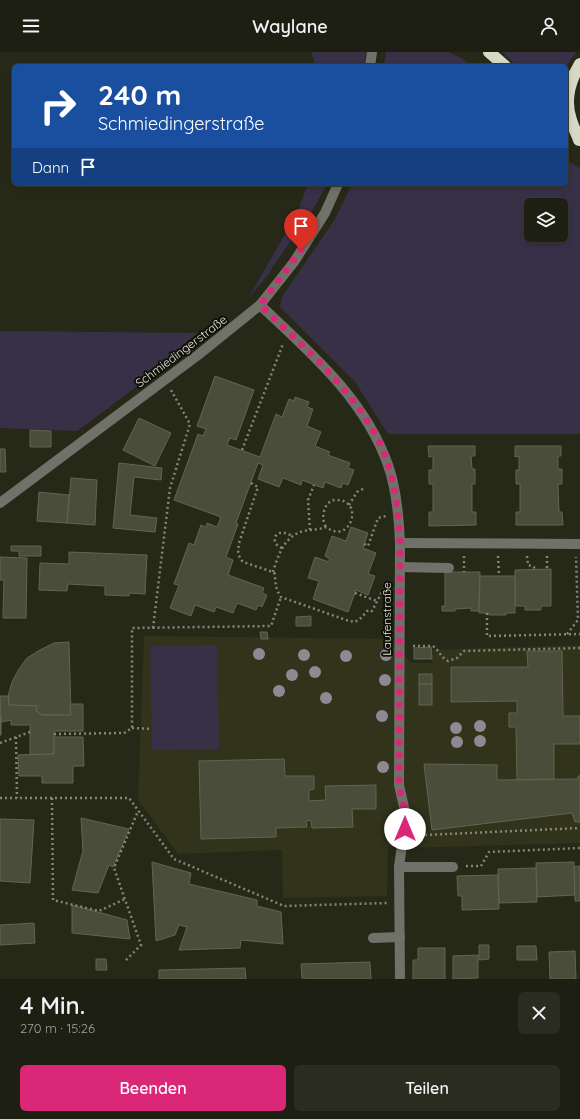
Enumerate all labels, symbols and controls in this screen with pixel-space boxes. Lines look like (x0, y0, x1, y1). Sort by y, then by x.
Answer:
icon: menu (20, 15, 42, 37)
text: Waylane (252, 15, 328, 38)
icon: person (538, 15, 560, 37)
text: 240 m (98, 77, 181, 112)
icon: right (32, 80, 84, 132)
text: Schmiedingerstraße (98, 112, 264, 135)
icon: arrive (77, 156, 99, 178)
text: Dann (32, 158, 69, 177)
map controls (524, 198, 568, 242)
button: layers (524, 198, 568, 242)
pin (284, 209, 318, 250)
icon: arrive (290, 215, 312, 237)
street label: Schmiedingerstraße (132, 311, 230, 390)
street label: Laufenstraße (379, 582, 394, 656)
position arrow (384, 808, 426, 850)
text: 4 Min. (20, 990, 85, 1020)
button: close (518, 992, 560, 1034)
text: 270 m · 15:26 (20, 1020, 95, 1036)
button: Beenden (20, 1065, 286, 1111)
button: Teilen (294, 1065, 560, 1111)

